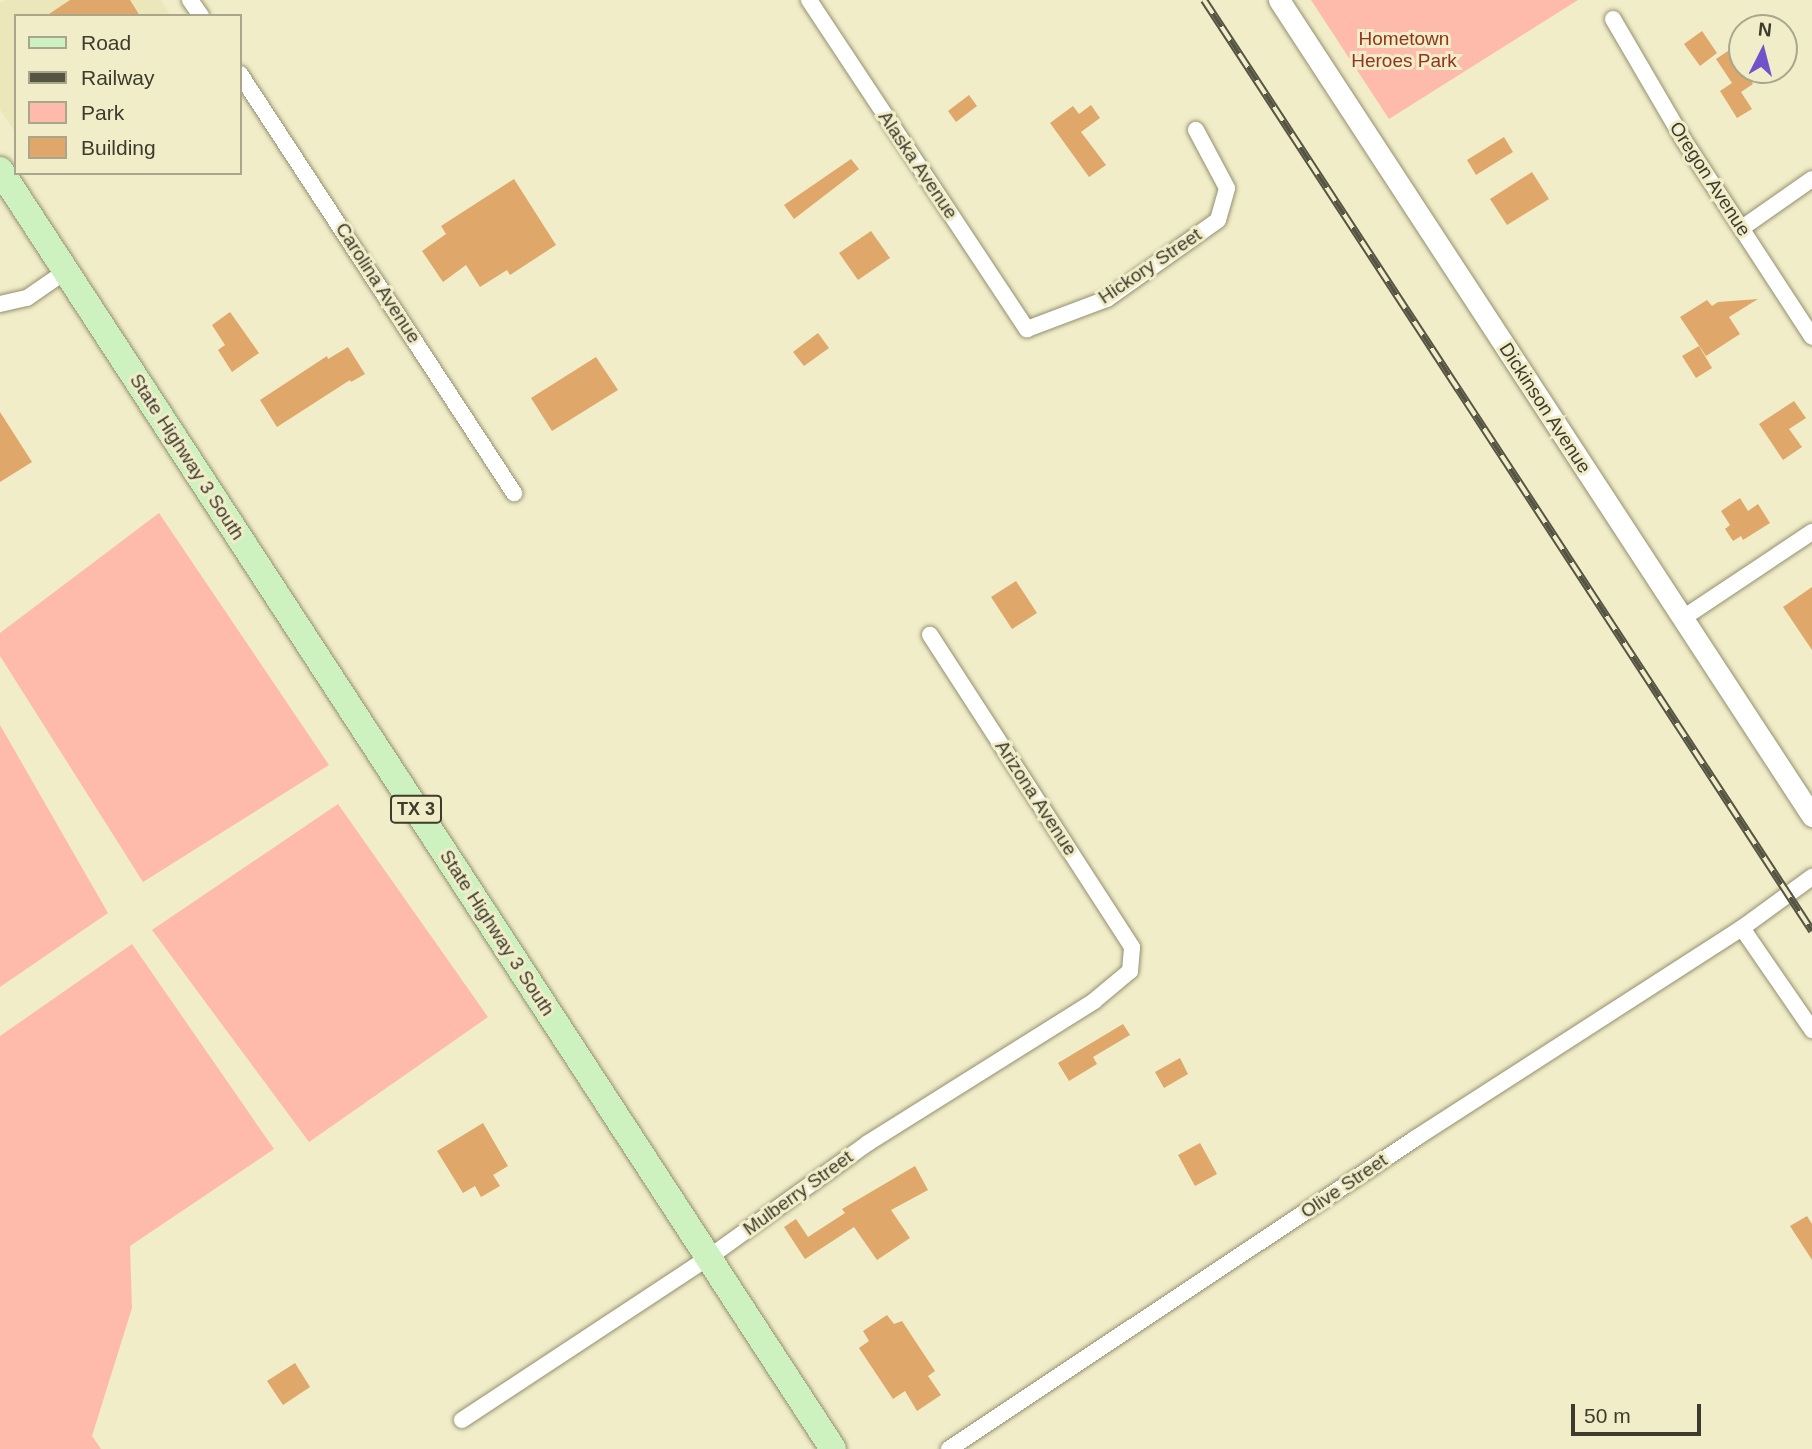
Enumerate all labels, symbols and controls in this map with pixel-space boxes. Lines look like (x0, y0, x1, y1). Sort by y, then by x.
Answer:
legend (14, 14, 242, 175)
north arrow (1728, 14, 1798, 84)
text: N (1757, 18, 1773, 41)
park label: Hometown Heroes Park (1351, 28, 1457, 72)
text: Road (81, 31, 131, 54)
text: Railway (81, 66, 155, 89)
text: Park (81, 101, 124, 124)
street label: Alaska Avenue (873, 106, 963, 224)
street label: Oregon Avenue (1664, 117, 1756, 241)
text: Building (81, 136, 156, 159)
street label: Carolina Avenue (330, 218, 426, 348)
street label: Hickory Street (1094, 223, 1206, 309)
street label: Dickinson Avenue (1494, 338, 1596, 478)
street label: State Highway 3 South (125, 370, 249, 544)
street label: Arizona Avenue (990, 736, 1082, 860)
road number: TX 3 (390, 794, 442, 824)
street label: State Highway 3 South (435, 846, 559, 1020)
street label: Mulberry Street (739, 1146, 857, 1240)
street label: Olive Street (1296, 1149, 1392, 1223)
scale bar (1574, 1390, 1703, 1434)
text: 50 m (1584, 1404, 1631, 1427)

